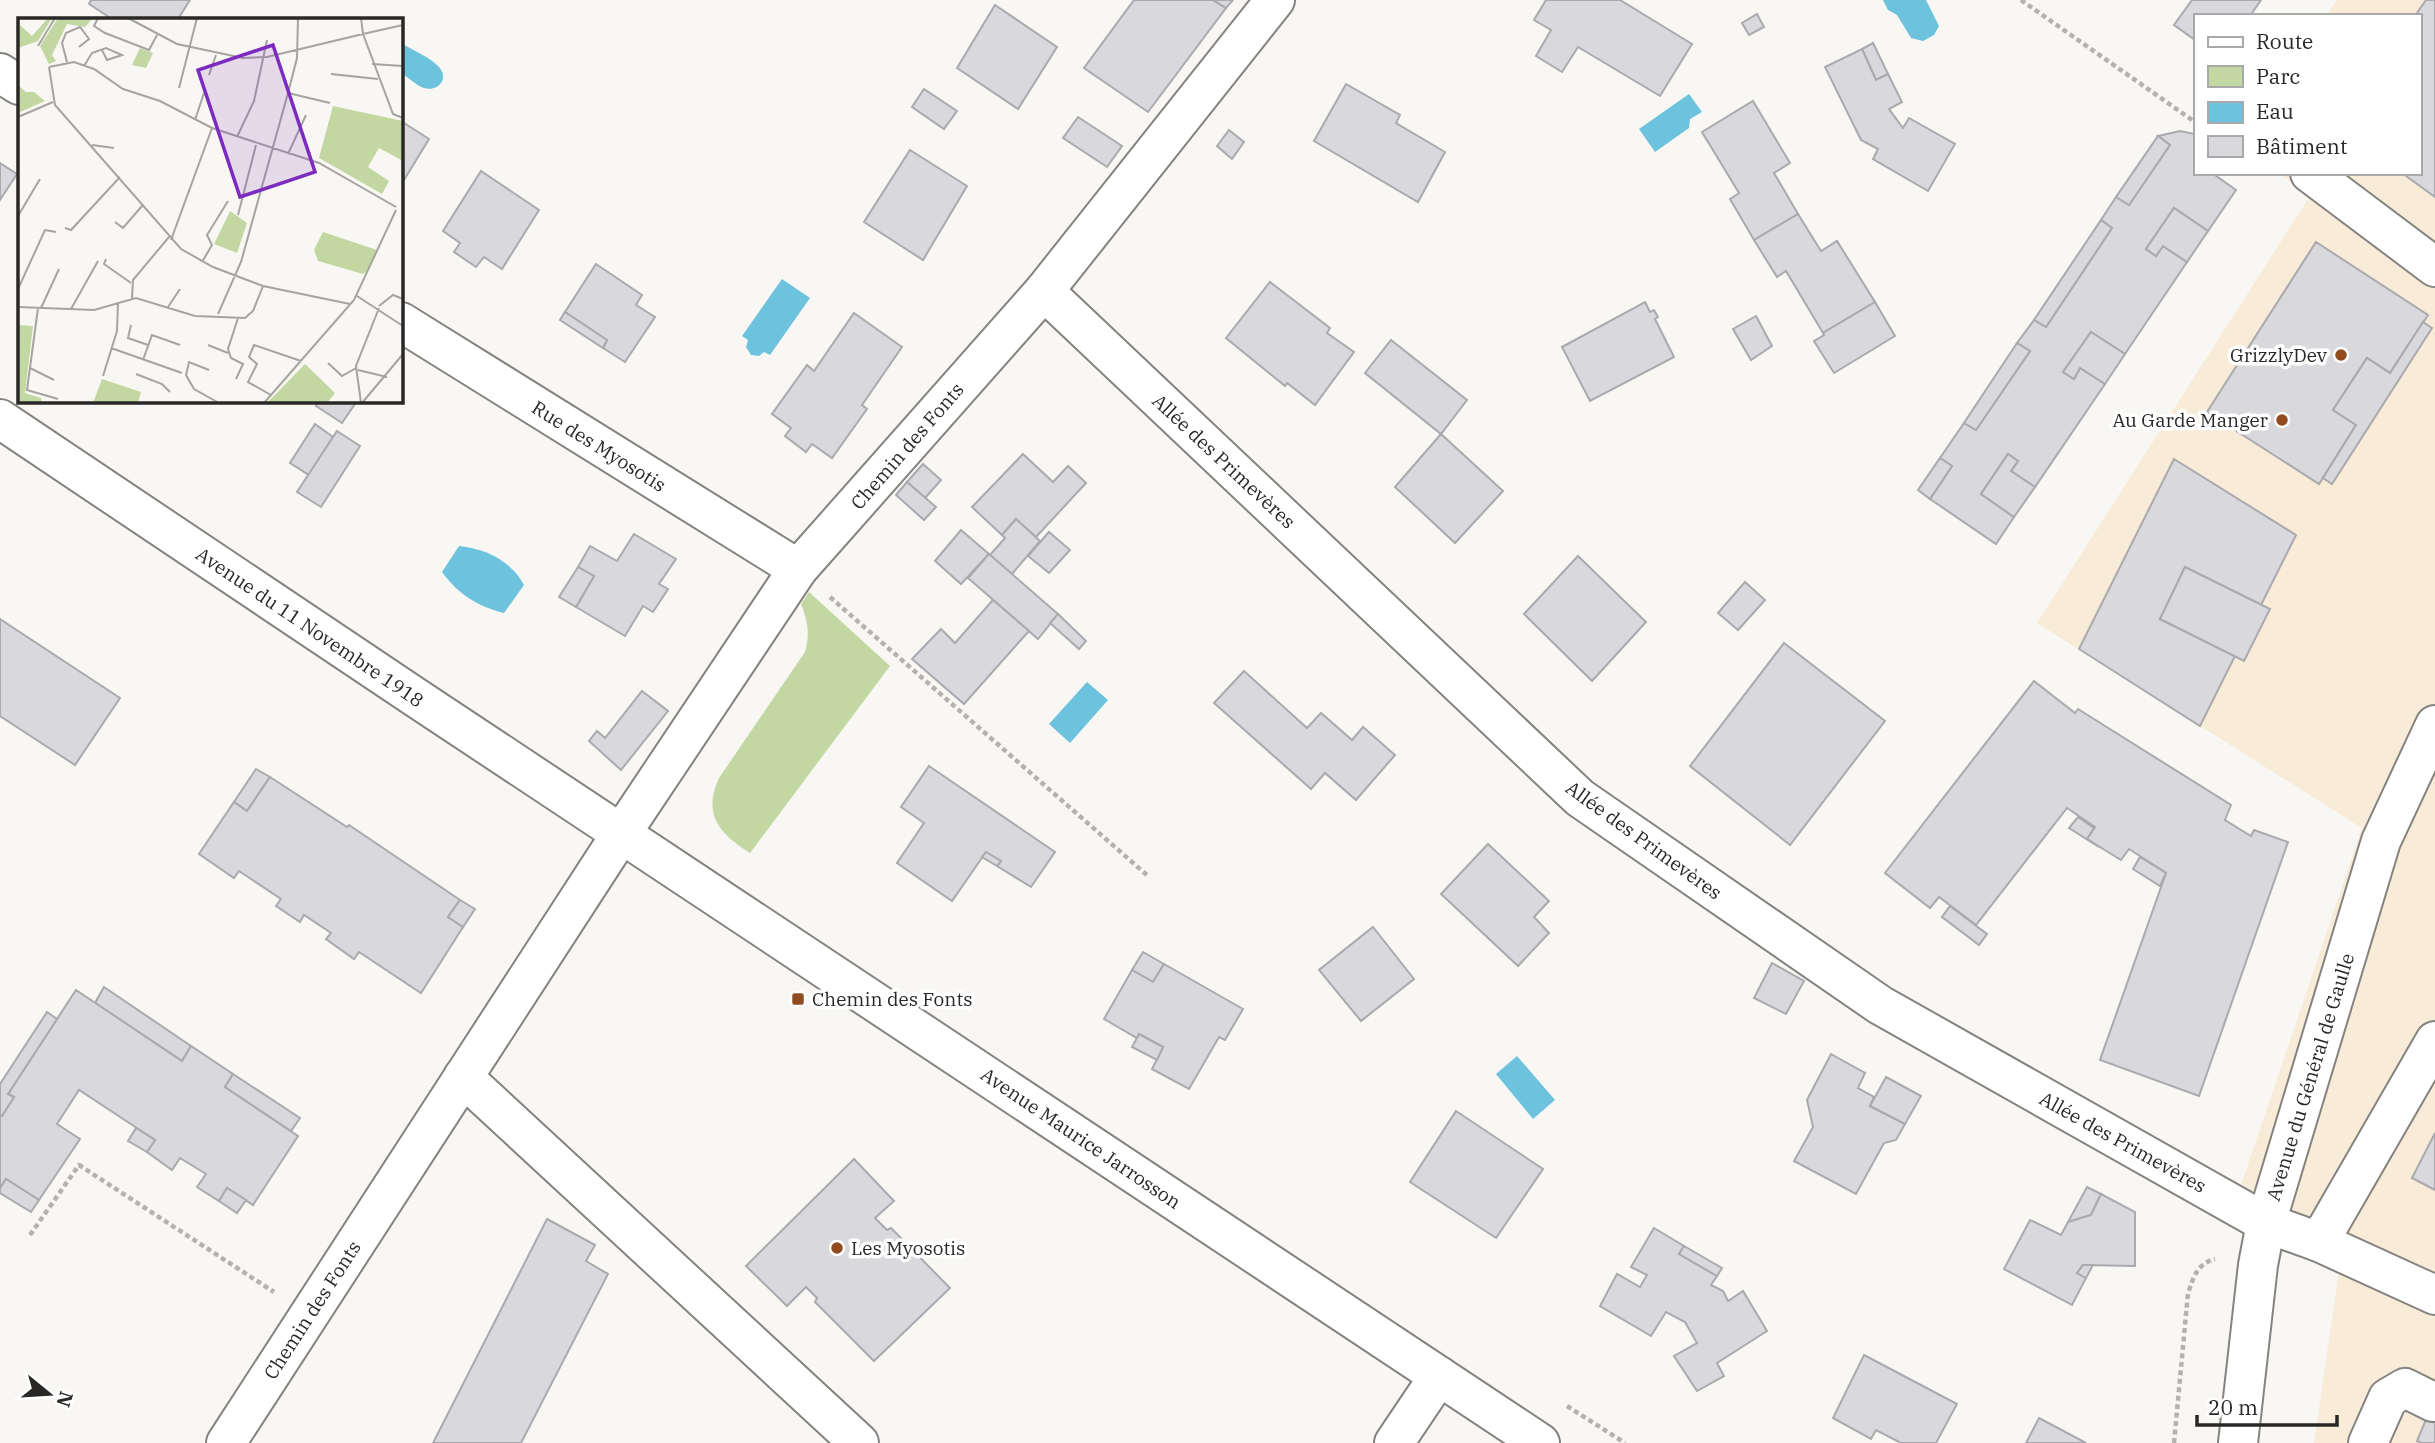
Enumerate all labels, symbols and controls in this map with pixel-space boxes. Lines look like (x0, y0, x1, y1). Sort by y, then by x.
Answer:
legend (2194, 14, 2421, 175)
inset map (18, 18, 402, 402)
text: Route (2256, 27, 2313, 55)
text: Parc (2256, 62, 2300, 90)
text: Eau (2256, 97, 2294, 125)
text: Bâtiment (2256, 132, 2347, 160)
place label: GrizzlyDev (2230, 343, 2328, 367)
marker: GrizzlyDev (2333, 347, 2349, 363)
street label: Chemin des Fonts (845, 378, 969, 514)
street label: Allée des Primevères (1147, 389, 1301, 533)
street label: Rue des Myosotis (527, 395, 671, 497)
place label: Au Garde Manger (2112, 408, 2269, 432)
marker: Au Garde Manger (2274, 412, 2290, 428)
street label: Avenue du 11 Novembre 1918 (192, 542, 428, 712)
street label: Allée des Primevères (1561, 775, 1727, 905)
street label: Avenue du Général de Gaulle (2261, 950, 2359, 1204)
place label: Chemin des Fonts (812, 987, 972, 1011)
marker: Chemin des Fonts (790, 991, 806, 1007)
street label: Avenue Maurice Jarrosson (976, 1062, 1186, 1214)
street label: Allée des Primevères (2035, 1086, 2211, 1198)
street label: Chemin des Fonts (258, 1236, 366, 1384)
place label: Les Myosotis (851, 1236, 965, 1260)
marker: Les Myosotis (829, 1240, 845, 1256)
north arrow (14, 1359, 84, 1429)
scale bar (2197, 1384, 2337, 1428)
text: N (51, 1388, 79, 1410)
text: 20 m (2208, 1393, 2258, 1421)

